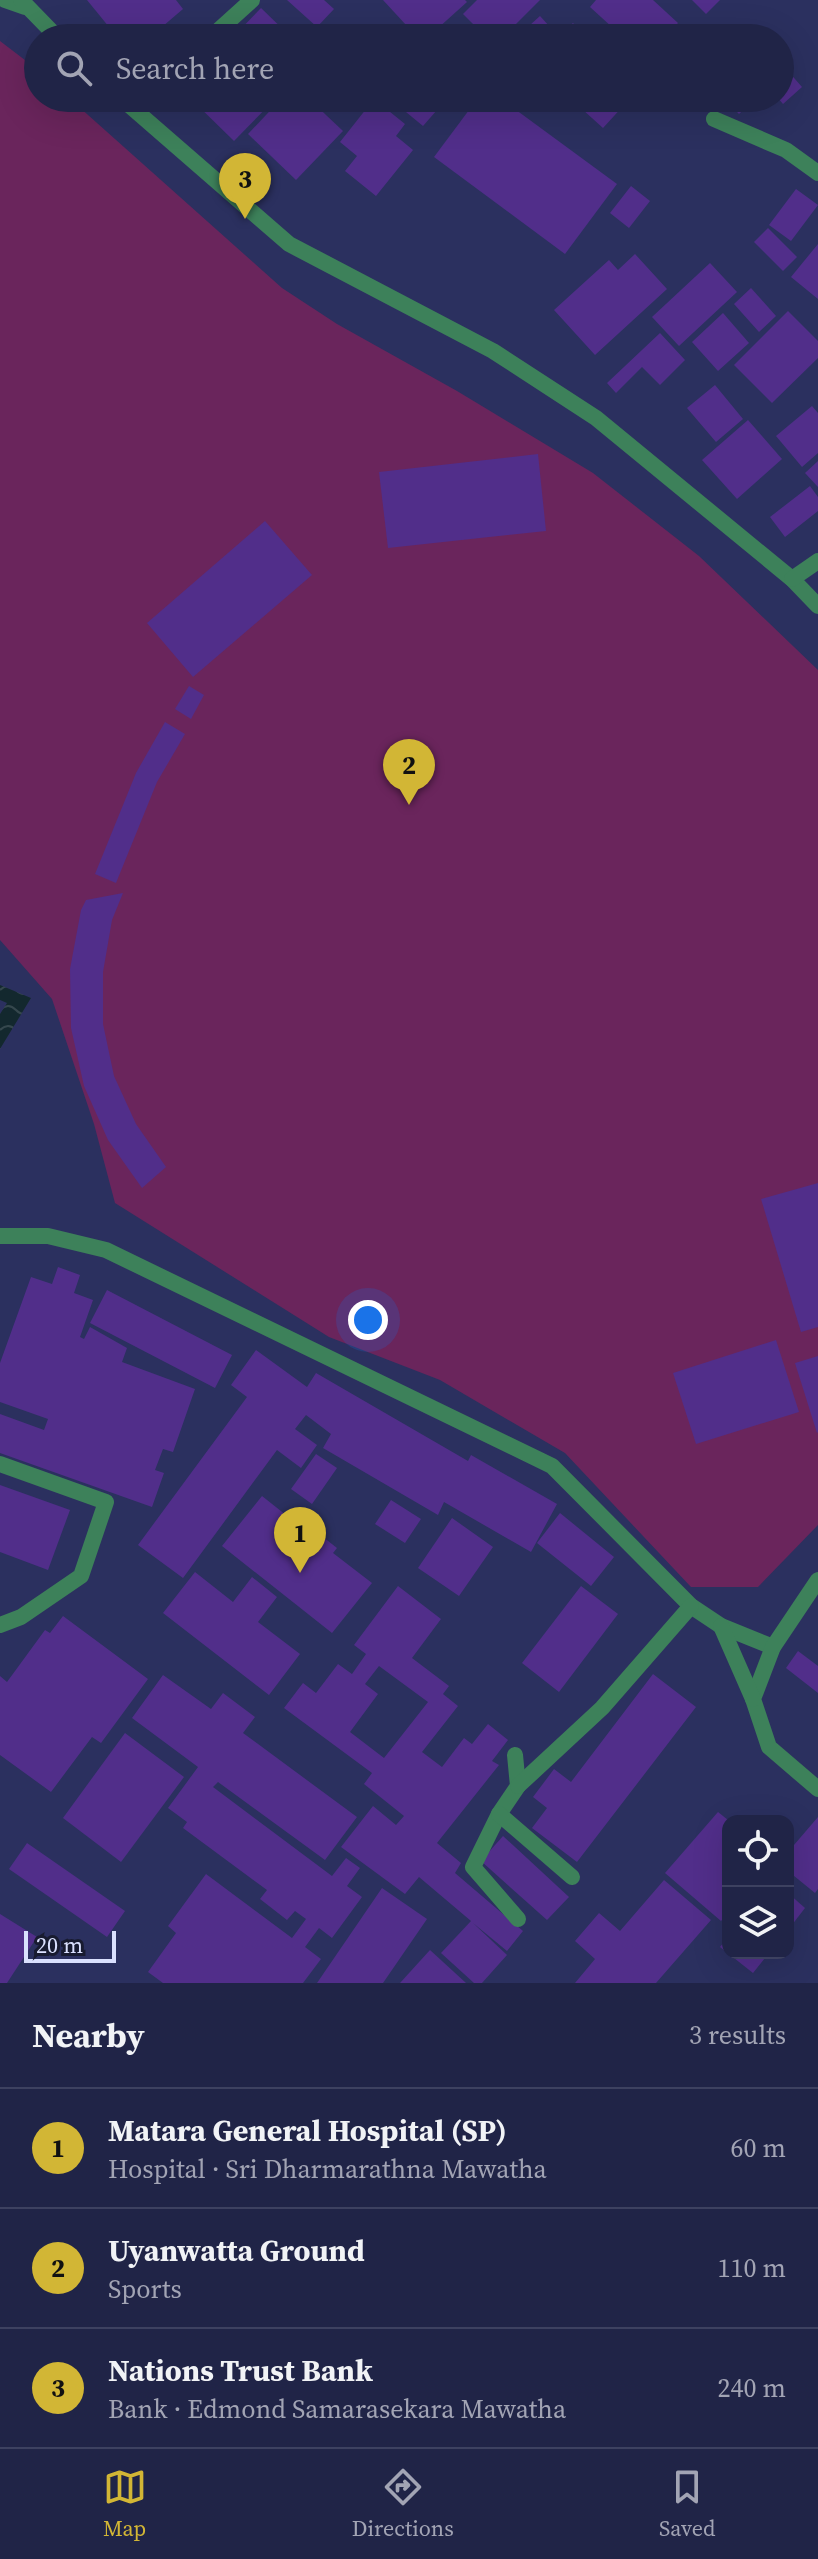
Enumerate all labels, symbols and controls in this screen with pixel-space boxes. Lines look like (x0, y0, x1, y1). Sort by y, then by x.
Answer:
search box (24, 24, 794, 112)
icon: search (52, 46, 96, 90)
text: Search here (116, 48, 274, 89)
pin: 3 (219, 153, 271, 219)
pin: 2 (383, 739, 435, 805)
your location (348, 1300, 388, 1340)
pin: 1 (274, 1507, 326, 1573)
map controls (722, 1815, 794, 1959)
button: locate (722, 1815, 794, 1887)
button: layers (722, 1887, 794, 1959)
scale bar (24, 1927, 116, 1963)
text: 20 m (36, 1930, 83, 1960)
text: Nearby (32, 2012, 145, 2058)
text: 3 results (689, 2017, 786, 2053)
text: Matara General Hospital (SP) (108, 2110, 507, 2151)
text: 1 (51, 2130, 65, 2166)
text: 60 m (731, 2130, 786, 2166)
text: Hospital · Sri Dharmarathna Mawatha (108, 2151, 547, 2187)
text: Uyanwatta Ground (108, 2230, 365, 2271)
text: 2 (51, 2250, 65, 2286)
text: 110 m (718, 2250, 786, 2286)
text: Sports (108, 2271, 182, 2307)
text: Nations Trust Bank (108, 2350, 373, 2391)
text: 3 (51, 2370, 65, 2406)
text: 240 m (718, 2370, 786, 2406)
text: Bank · Edmond Samarasekara Mawatha (108, 2391, 566, 2427)
tab: Map (103, 2465, 147, 2543)
tab: Directions (352, 2465, 454, 2543)
tab: Saved (659, 2465, 715, 2543)

